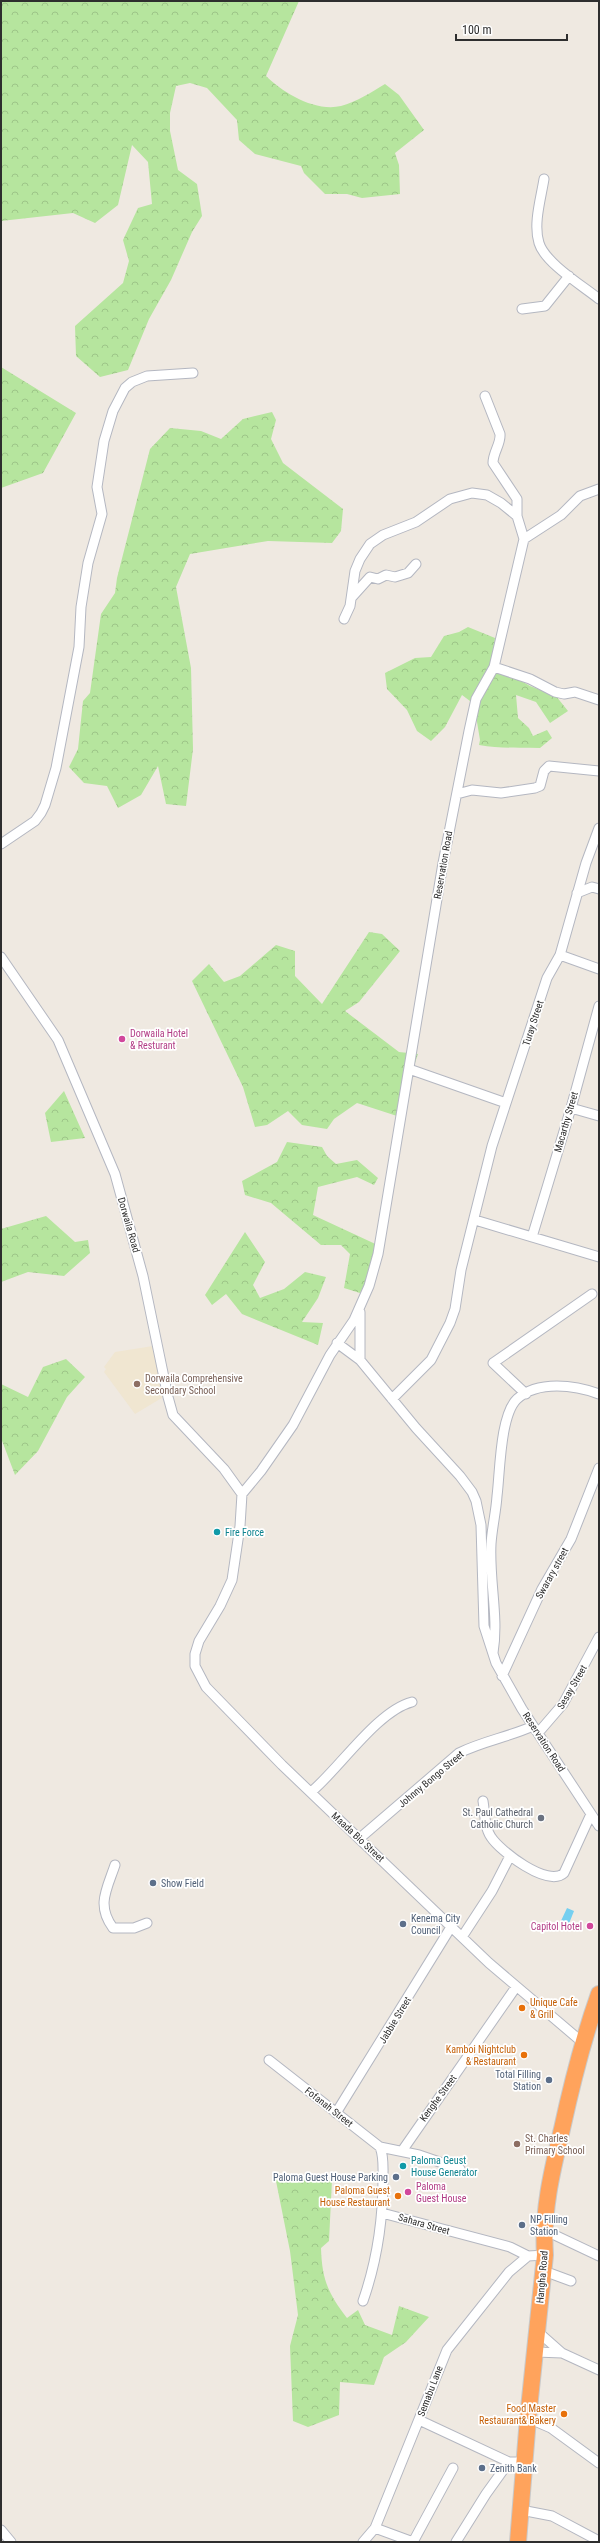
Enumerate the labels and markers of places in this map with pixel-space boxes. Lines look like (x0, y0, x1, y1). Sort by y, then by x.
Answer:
place label: Dorwaila Hotel & Resturant (130, 1028, 188, 1051)
marker: Dorwaila Hotel & Resturant (117, 1034, 127, 1044)
place label: Dorwaila Comprehensive Secondary School (145, 1373, 243, 1396)
marker: Dorwaila Comprehensive Secondary School (132, 1379, 142, 1389)
marker: Fire Force (212, 1527, 222, 1537)
place label: Fire Force (225, 1527, 264, 1538)
place label: St. Paul Cathedral Catholic Church (462, 1807, 533, 1830)
marker: St. Paul Cathedral Catholic Church (536, 1813, 546, 1823)
marker: Show Field (148, 1878, 158, 1888)
place label: Show Field (161, 1878, 204, 1889)
place label: Kenema City Council (411, 1913, 460, 1936)
marker: Kenema City Council (398, 1919, 408, 1929)
place label: Capitol Hotel (531, 1921, 582, 1932)
marker: Capitol Hotel (585, 1921, 595, 1931)
place label: Unique Cafe & Grill (530, 1997, 578, 2020)
marker: Unique Cafe & Grill (517, 2003, 527, 2013)
place label: Kamboi Nightclub & Restaurant (446, 2044, 516, 2067)
marker: Kamboi Nightclub & Restaurant (519, 2050, 529, 2060)
place label: Total Filling Station (495, 2069, 541, 2092)
marker: Total Filling Station (544, 2075, 554, 2085)
place label: St. Charles Primary School (525, 2133, 585, 2156)
marker: St. Charles Primary School (512, 2139, 522, 2149)
place label: Paloma Geust House Generator (411, 2155, 477, 2178)
marker: Paloma Geust House Generator (398, 2161, 408, 2171)
place label: Paloma Guest House Parking (273, 2172, 388, 2183)
marker: Paloma Guest House Parking (391, 2172, 401, 2182)
place label: Paloma Guest House (416, 2181, 467, 2204)
place label: Paloma Guest House Restaurant (320, 2185, 390, 2208)
marker: Paloma Guest House (403, 2187, 413, 2197)
marker: Paloma Guest House Restaurant (393, 2191, 403, 2201)
place label: NP Filling Station (530, 2214, 568, 2237)
marker: NP Filling Station (517, 2220, 527, 2230)
place label: Food Master Restaurant& Bakery (479, 2403, 556, 2426)
marker: Food Master Restaurant& Bakery (559, 2409, 569, 2419)
marker: Zenith Bank (477, 2463, 487, 2473)
place label: Zenith Bank (490, 2463, 537, 2474)

